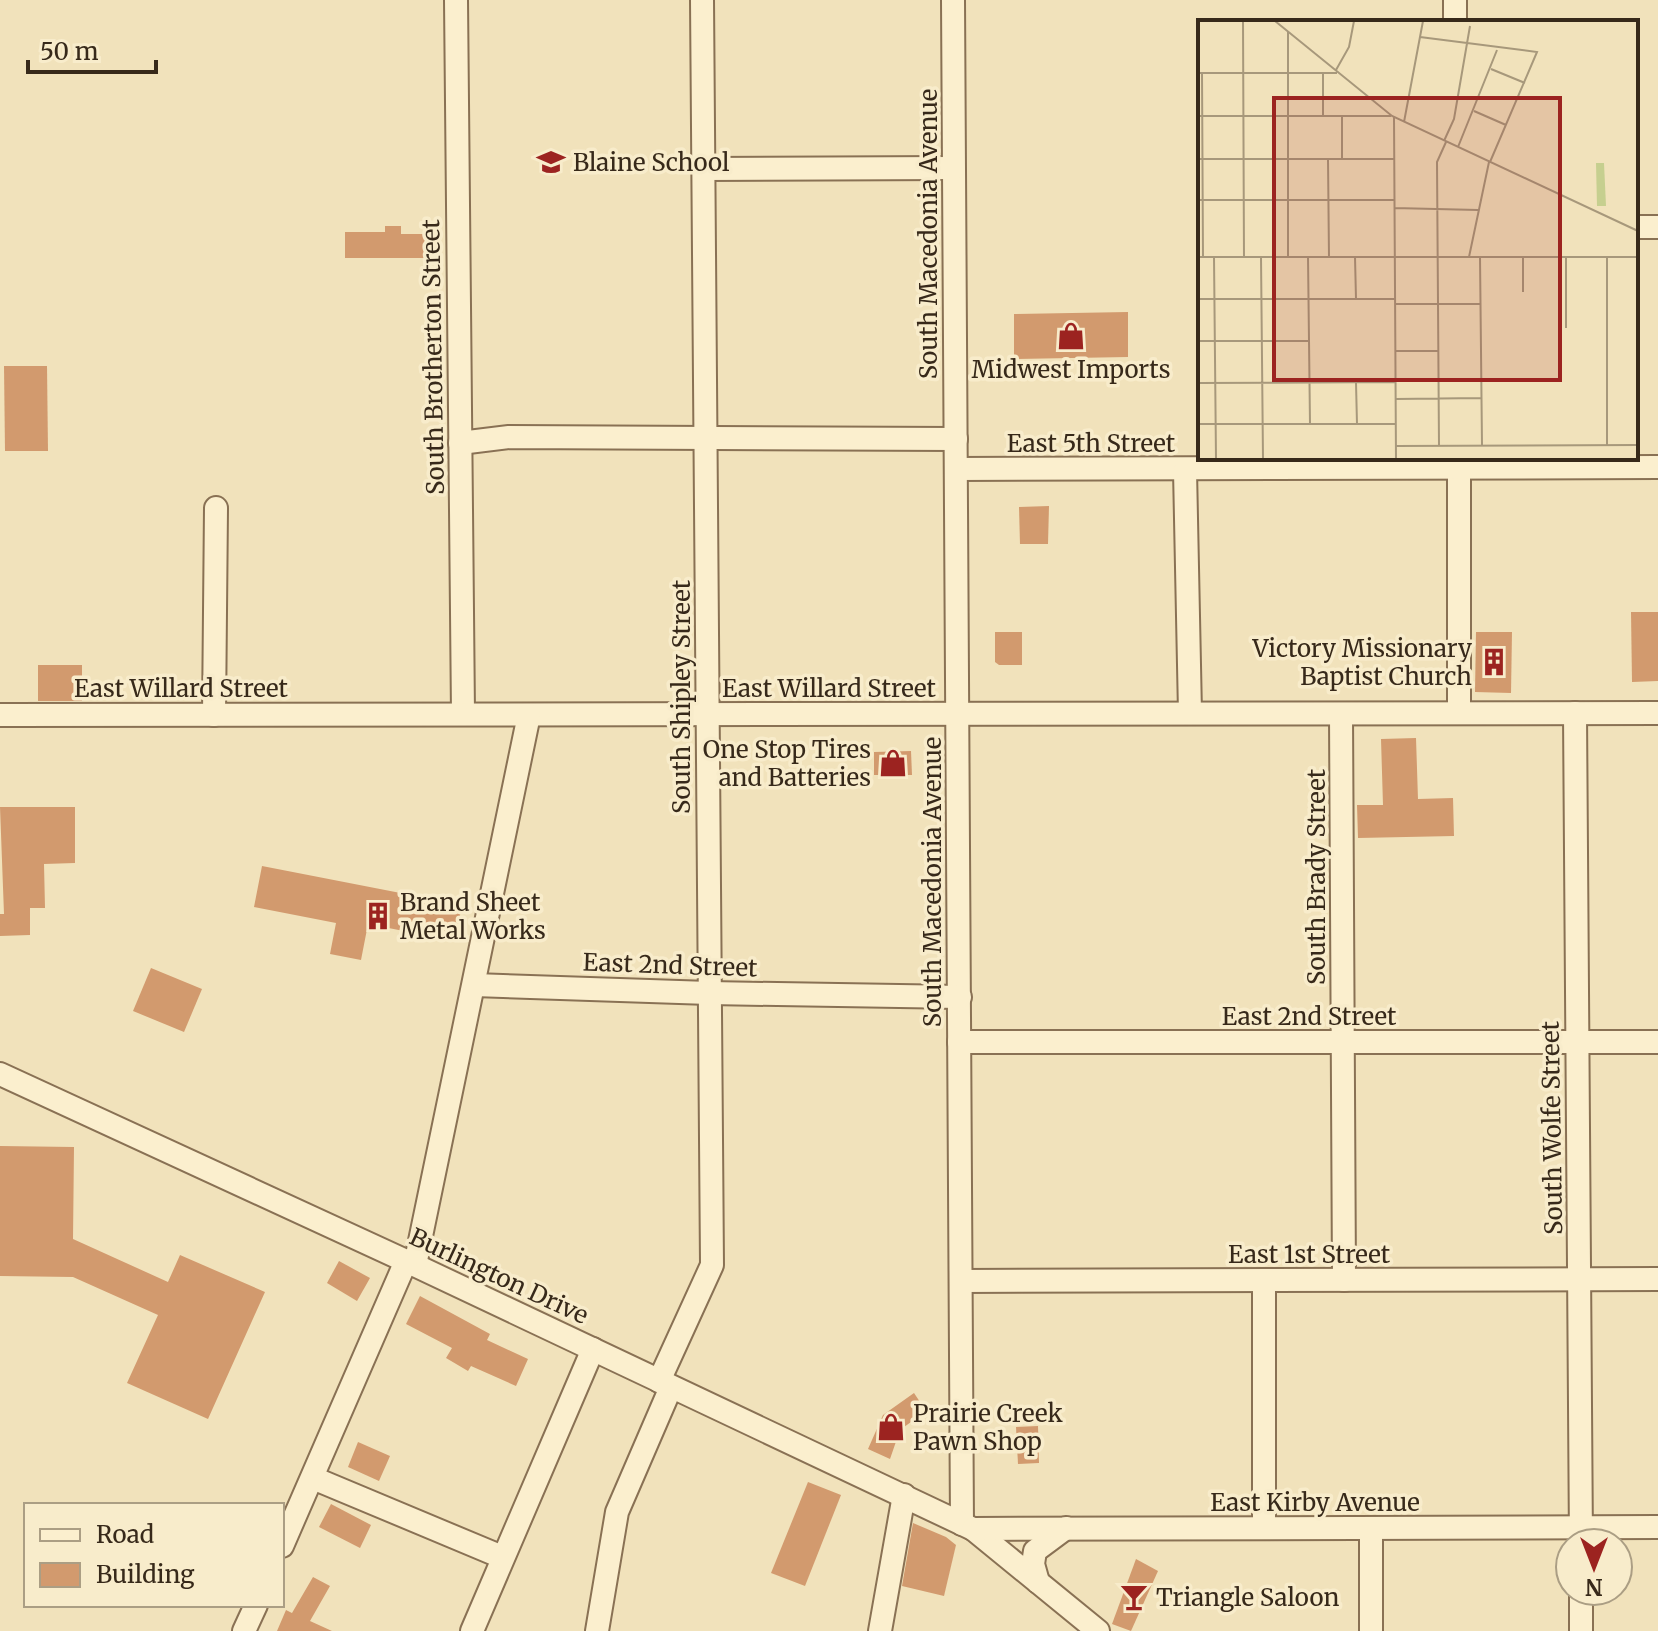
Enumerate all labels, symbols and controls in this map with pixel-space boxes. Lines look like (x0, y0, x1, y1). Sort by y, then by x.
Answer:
inset map (1198, 20, 1638, 460)
scale bar (28, 24, 156, 74)
text: 50 m (40, 36, 99, 67)
street label: South Macedonia Avenue (913, 89, 944, 379)
school or university icon: Blaine School (536, 147, 566, 177)
place label: Blaine School (573, 147, 729, 178)
street label: South Brotherton Street (415, 218, 451, 495)
shop icon: Midwest Imports (1056, 321, 1086, 351)
place label: Midwest Imports (972, 354, 1170, 385)
street label: East 5th Street (1007, 428, 1176, 459)
street label: South Shipley Street (666, 579, 697, 814)
place label: Victory Missionary Baptist Church (1251, 633, 1472, 692)
building icon: Victory Missionary Baptist Church (1479, 647, 1509, 677)
street label: East Willard Street (74, 673, 289, 704)
street label: East Willard Street (722, 673, 937, 704)
place label: One Stop Tires and Batteries (703, 734, 871, 793)
street label: South Macedonia Avenue (917, 737, 948, 1027)
shop icon: One Stop Tires and Batteries (878, 748, 908, 778)
street label: South Brady Street (1301, 768, 1332, 985)
place label: Brand Sheet Metal Works (400, 887, 546, 946)
building icon: Brand Sheet Metal Works (363, 901, 393, 931)
street label: East 2nd Street (582, 946, 758, 984)
street label: East 2nd Street (1222, 1001, 1397, 1032)
street label: South Wolfe Street (1535, 1020, 1569, 1235)
street label: Burlington Drive (405, 1221, 593, 1331)
street label: East 1st Street (1228, 1239, 1391, 1270)
place label: Prairie Creek Pawn Shop (913, 1398, 1063, 1457)
shop icon: Prairie Creek Pawn Shop (876, 1412, 906, 1442)
street label: East Kirby Avenue (1210, 1487, 1420, 1518)
legend (24, 1503, 284, 1607)
text: Road (96, 1519, 154, 1550)
north arrow (1554, 1527, 1634, 1607)
text: Building (96, 1559, 195, 1590)
text: N (1585, 1573, 1603, 1601)
bar icon: Triangle Saloon (1119, 1582, 1149, 1612)
place label: Triangle Saloon (1156, 1582, 1339, 1613)

